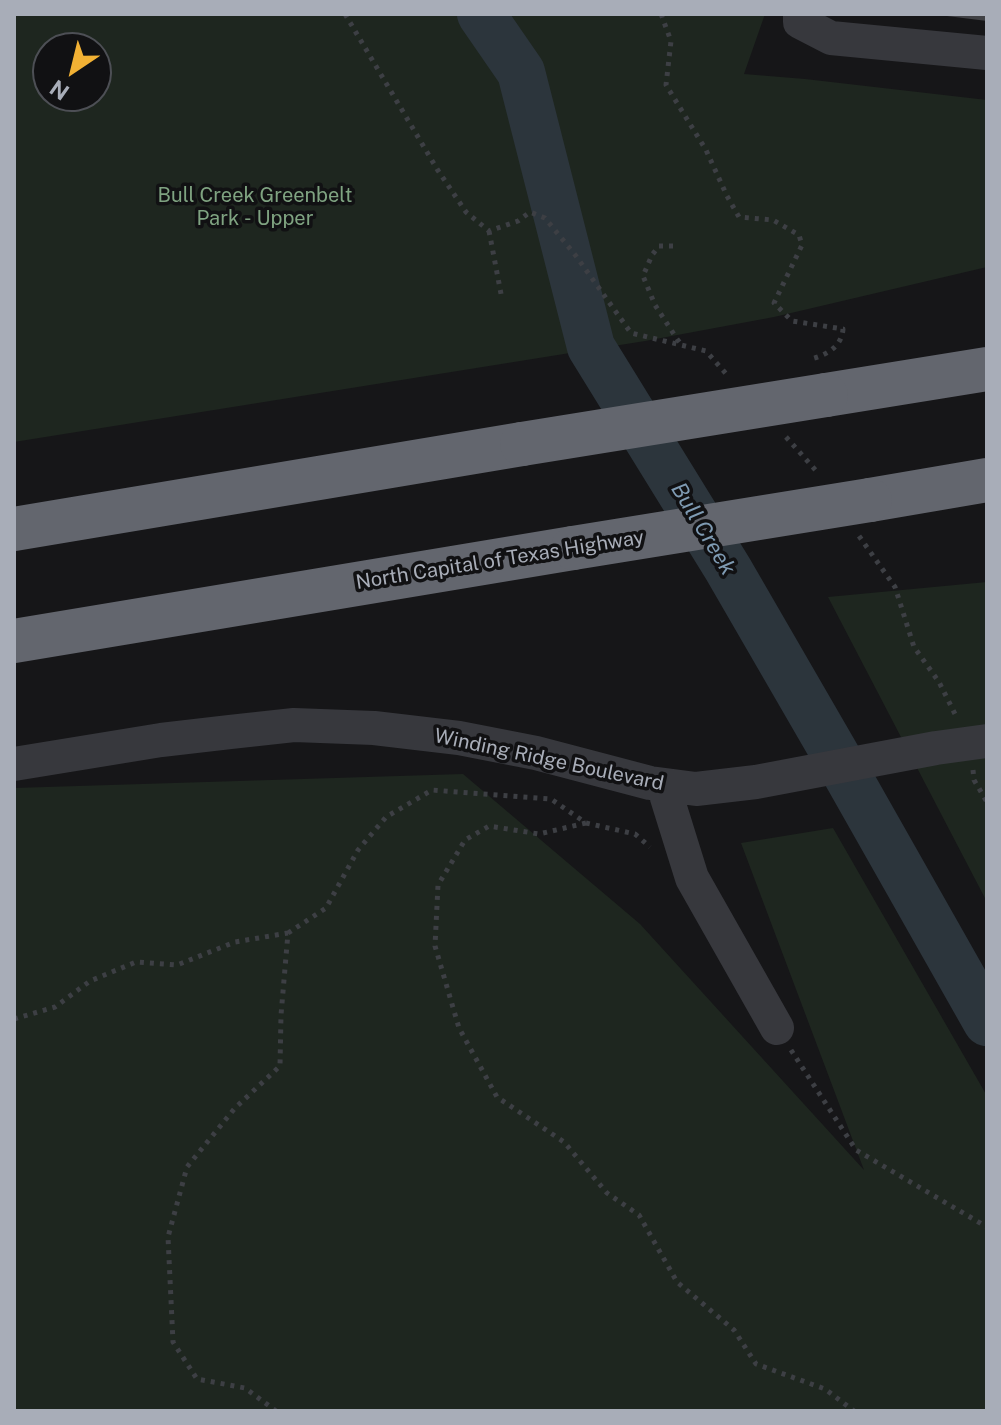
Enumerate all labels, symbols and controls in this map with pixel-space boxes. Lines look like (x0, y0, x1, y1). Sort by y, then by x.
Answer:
north arrow (32, 32, 112, 112)
text: N (45, 74, 74, 106)
park label: Bull Creek Greenbelt Park - Upper (158, 184, 352, 231)
water label: Bull Creek (665, 478, 741, 580)
street label: North Capital of Texas Highway (354, 525, 646, 595)
street label: Winding Ridge Boulevard (432, 724, 666, 796)

